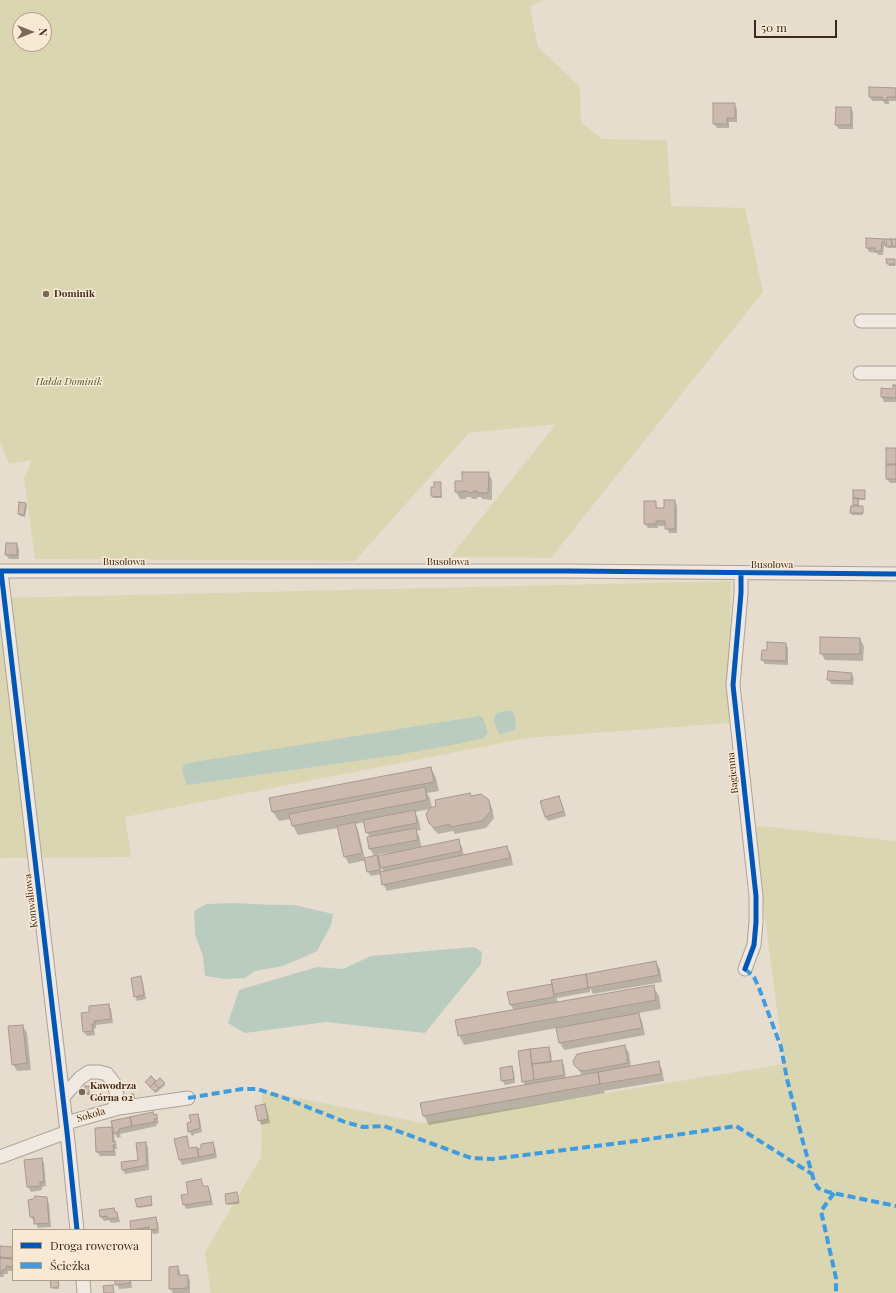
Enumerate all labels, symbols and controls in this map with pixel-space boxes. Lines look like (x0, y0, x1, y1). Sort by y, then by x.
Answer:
north arrow (12, 12, 52, 52)
scale bar (756, 12, 839, 38)
text: 50 m (761, 19, 787, 35)
text: N (36, 28, 51, 36)
place label: Dominik (54, 288, 95, 300)
marker: Dominik (41, 289, 51, 299)
park label: Hałda Dominik (36, 376, 102, 388)
street label: Busolowa (103, 556, 145, 568)
street label: Busolowa (427, 556, 469, 568)
street label: Busolowa (751, 559, 793, 571)
street label: Bagienna (725, 752, 741, 794)
street label: Konwaliowa (22, 873, 40, 929)
place label: Kawodrza Górna 02 (90, 1080, 136, 1104)
marker: Kawodrza Górna 02 (77, 1087, 87, 1097)
street label: Sokola (75, 1105, 107, 1125)
legend (12, 1229, 152, 1281)
text: Droga rowerowa (50, 1237, 139, 1253)
text: Ścieżka (50, 1257, 90, 1273)

